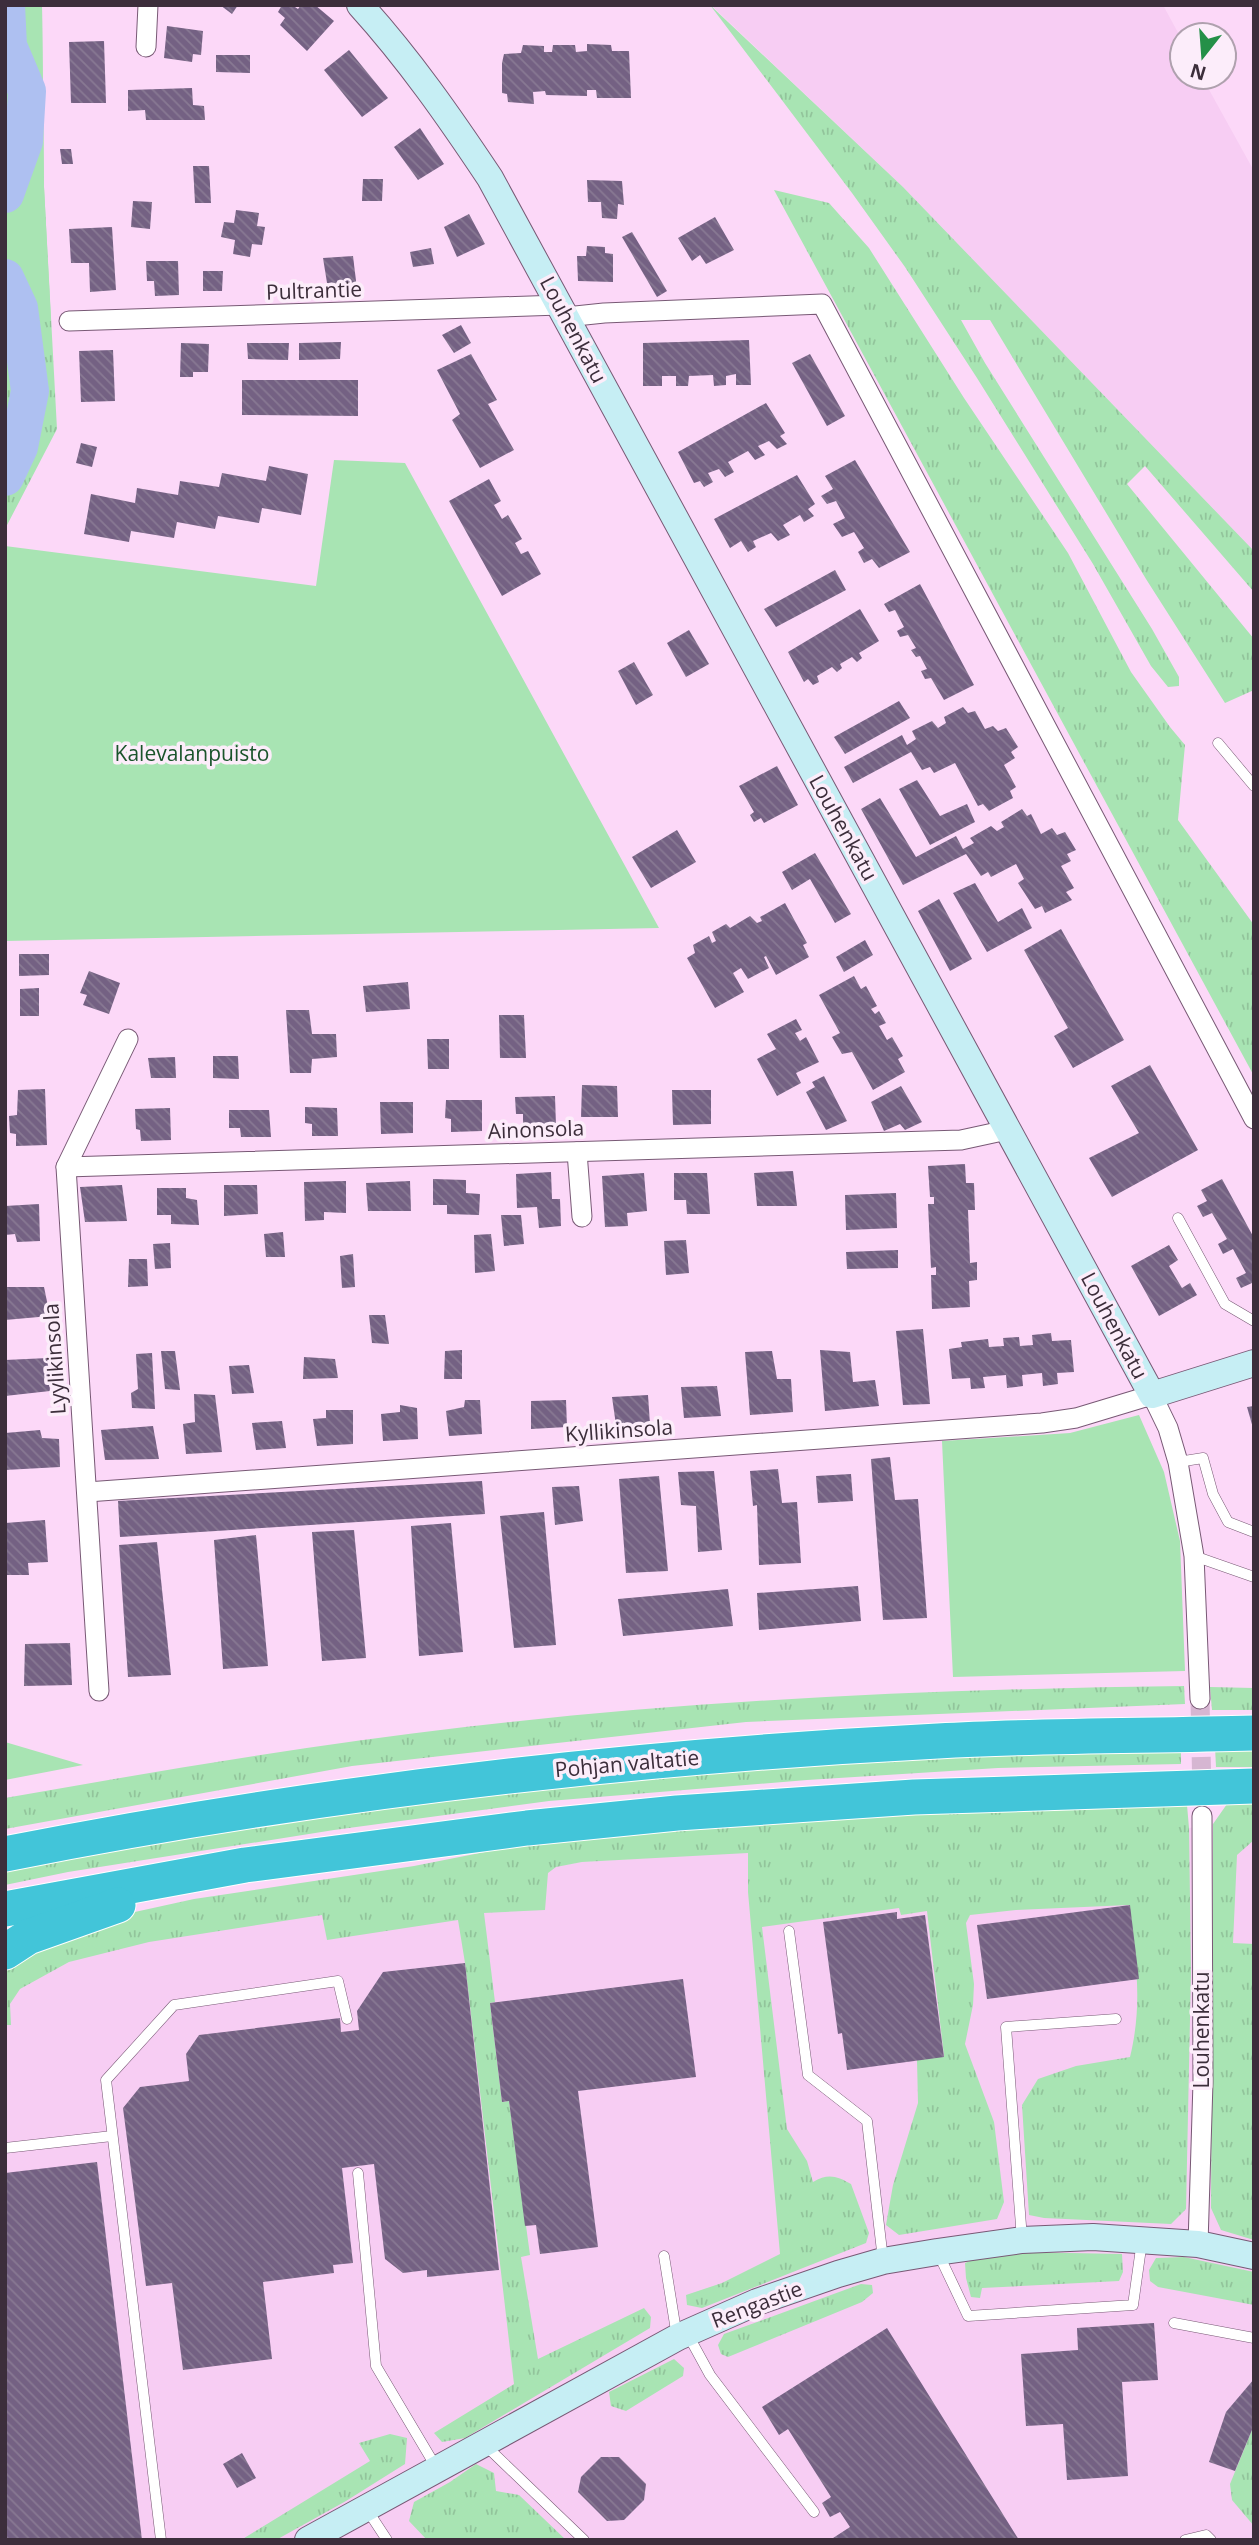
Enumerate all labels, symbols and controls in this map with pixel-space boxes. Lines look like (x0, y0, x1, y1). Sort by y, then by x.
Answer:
north arrow (1168, 21, 1238, 91)
text: N (1187, 58, 1209, 87)
street label: Louhenkatu (534, 271, 614, 388)
street label: Pultrantie (265, 274, 362, 306)
park label: Kalevalanpuisto (115, 739, 269, 767)
street label: Louhenkatu (803, 770, 885, 886)
street label: Ainonsola (487, 1113, 585, 1145)
street label: Louhenkatu (1075, 1267, 1155, 1384)
street label: Lyylikinsola (36, 1303, 72, 1416)
street label: Kyllikinsola (564, 1412, 674, 1448)
street label: Pohjan valtatie (554, 1743, 700, 1783)
street label: Louhenkatu (1187, 1971, 1215, 2089)
street label: Rengastie (707, 2274, 806, 2334)

